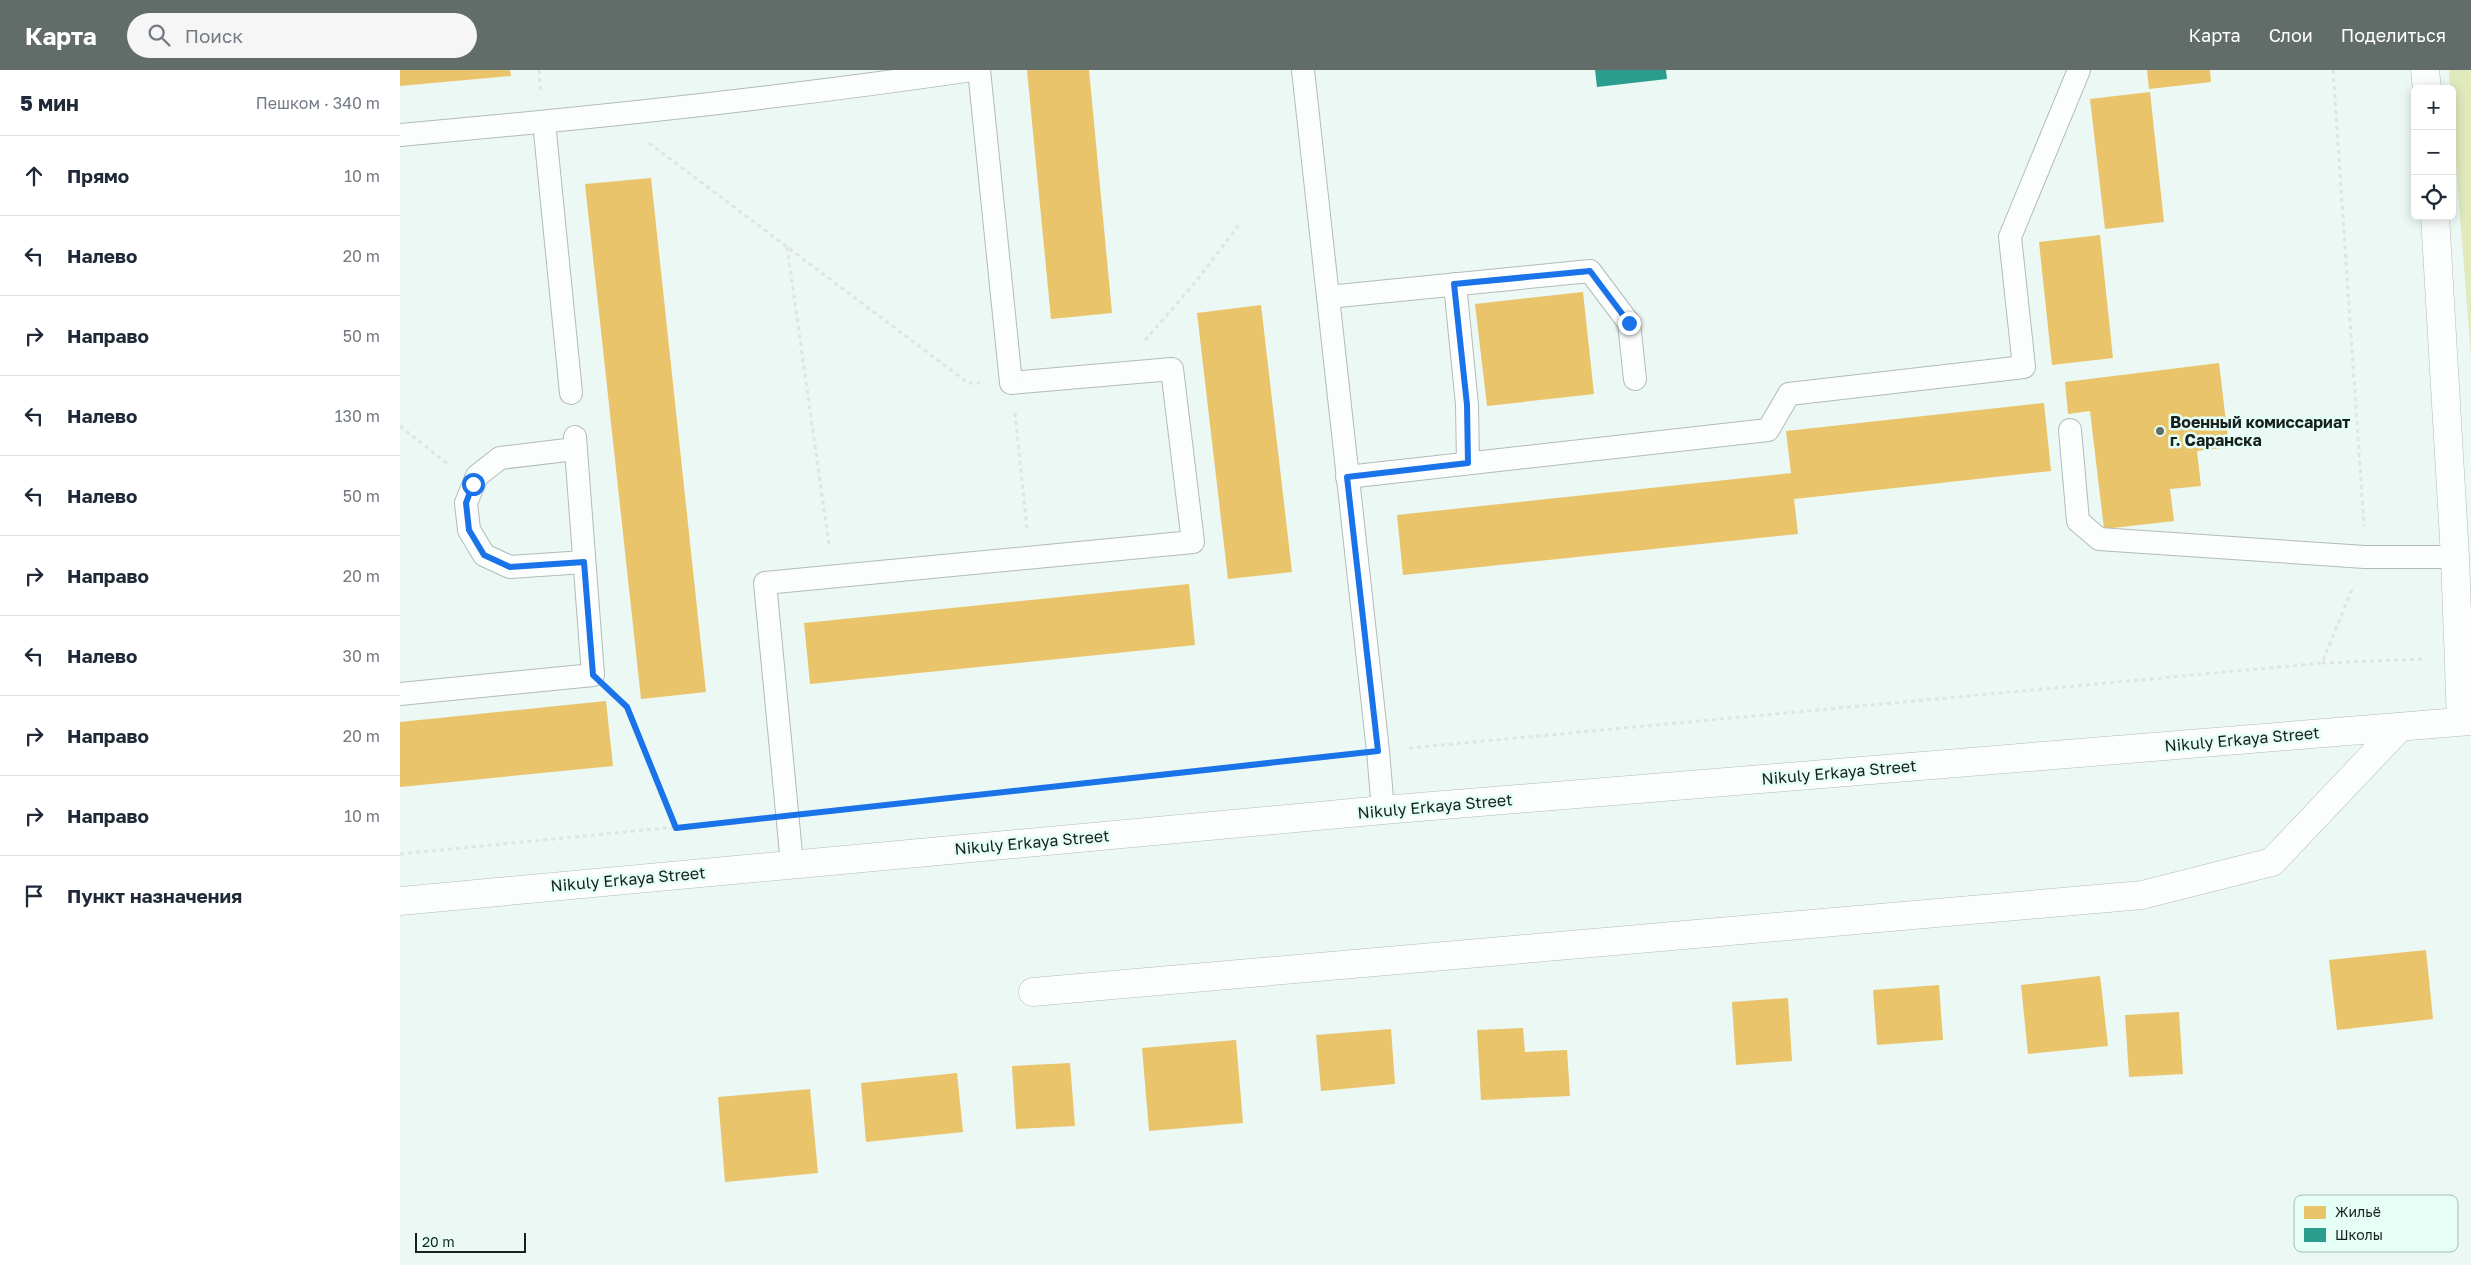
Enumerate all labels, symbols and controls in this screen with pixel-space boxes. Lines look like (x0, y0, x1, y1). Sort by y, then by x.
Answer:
search box (127, 13, 477, 58)
text: Карта (25, 21, 97, 50)
icon: search (145, 21, 173, 49)
text: Поиск (185, 24, 243, 47)
text: Карта (2189, 24, 2241, 46)
text: Слои (2269, 24, 2313, 46)
text: Поделиться (2341, 24, 2446, 46)
map controls (2411, 85, 2456, 220)
button: + (2411, 85, 2456, 130)
text: 5 мин (20, 90, 79, 116)
text: Пешком · 340 m (256, 93, 380, 113)
button: − (2411, 130, 2456, 175)
icon: ahead (20, 162, 48, 190)
text: Прямо (67, 164, 129, 187)
text: 10 m (344, 166, 380, 186)
button: locate (2411, 175, 2456, 220)
icon: left (20, 242, 48, 270)
text: Налево (67, 244, 137, 267)
text: 20 m (343, 246, 380, 266)
route end (1618, 312, 1641, 335)
icon: right (20, 322, 48, 350)
text: Направо (67, 324, 149, 347)
text: 50 m (343, 326, 380, 346)
icon: left (20, 402, 48, 430)
text: Налево (67, 404, 137, 427)
text: 130 m (335, 406, 380, 426)
place label: Военный комиссариат г. Саранска (2170, 412, 2350, 450)
marker: Военный комиссариат г. Саранска (2154, 425, 2166, 437)
route start (462, 473, 485, 496)
icon: left (20, 482, 48, 510)
text: Налево (67, 484, 137, 507)
text: 50 m (343, 486, 380, 506)
icon: right (20, 562, 48, 590)
text: Направо (67, 564, 149, 587)
text: 20 m (343, 566, 380, 586)
icon: left (20, 642, 48, 670)
text: Налево (67, 644, 137, 667)
text: 30 m (343, 646, 380, 666)
icon: right (20, 722, 48, 750)
street label: Nikuly Erkaya Street (2164, 722, 2320, 756)
text: Направо (67, 724, 149, 747)
text: 20 m (343, 726, 380, 746)
street label: Nikuly Erkaya Street (1761, 755, 1917, 789)
street label: Nikuly Erkaya Street (1357, 789, 1513, 823)
icon: right (20, 802, 48, 830)
text: Направо (67, 804, 149, 827)
text: 10 m (344, 806, 380, 826)
street label: Nikuly Erkaya Street (954, 825, 1110, 859)
street label: Nikuly Erkaya Street (550, 862, 706, 896)
icon: arrive (20, 882, 48, 910)
text: Пункт назначения (67, 884, 242, 907)
legend (2294, 1195, 2458, 1252)
text: Жильё (2335, 1203, 2381, 1220)
text: Школы (2335, 1226, 2383, 1243)
scale bar (415, 1230, 526, 1253)
text: 20 m (422, 1233, 455, 1250)

